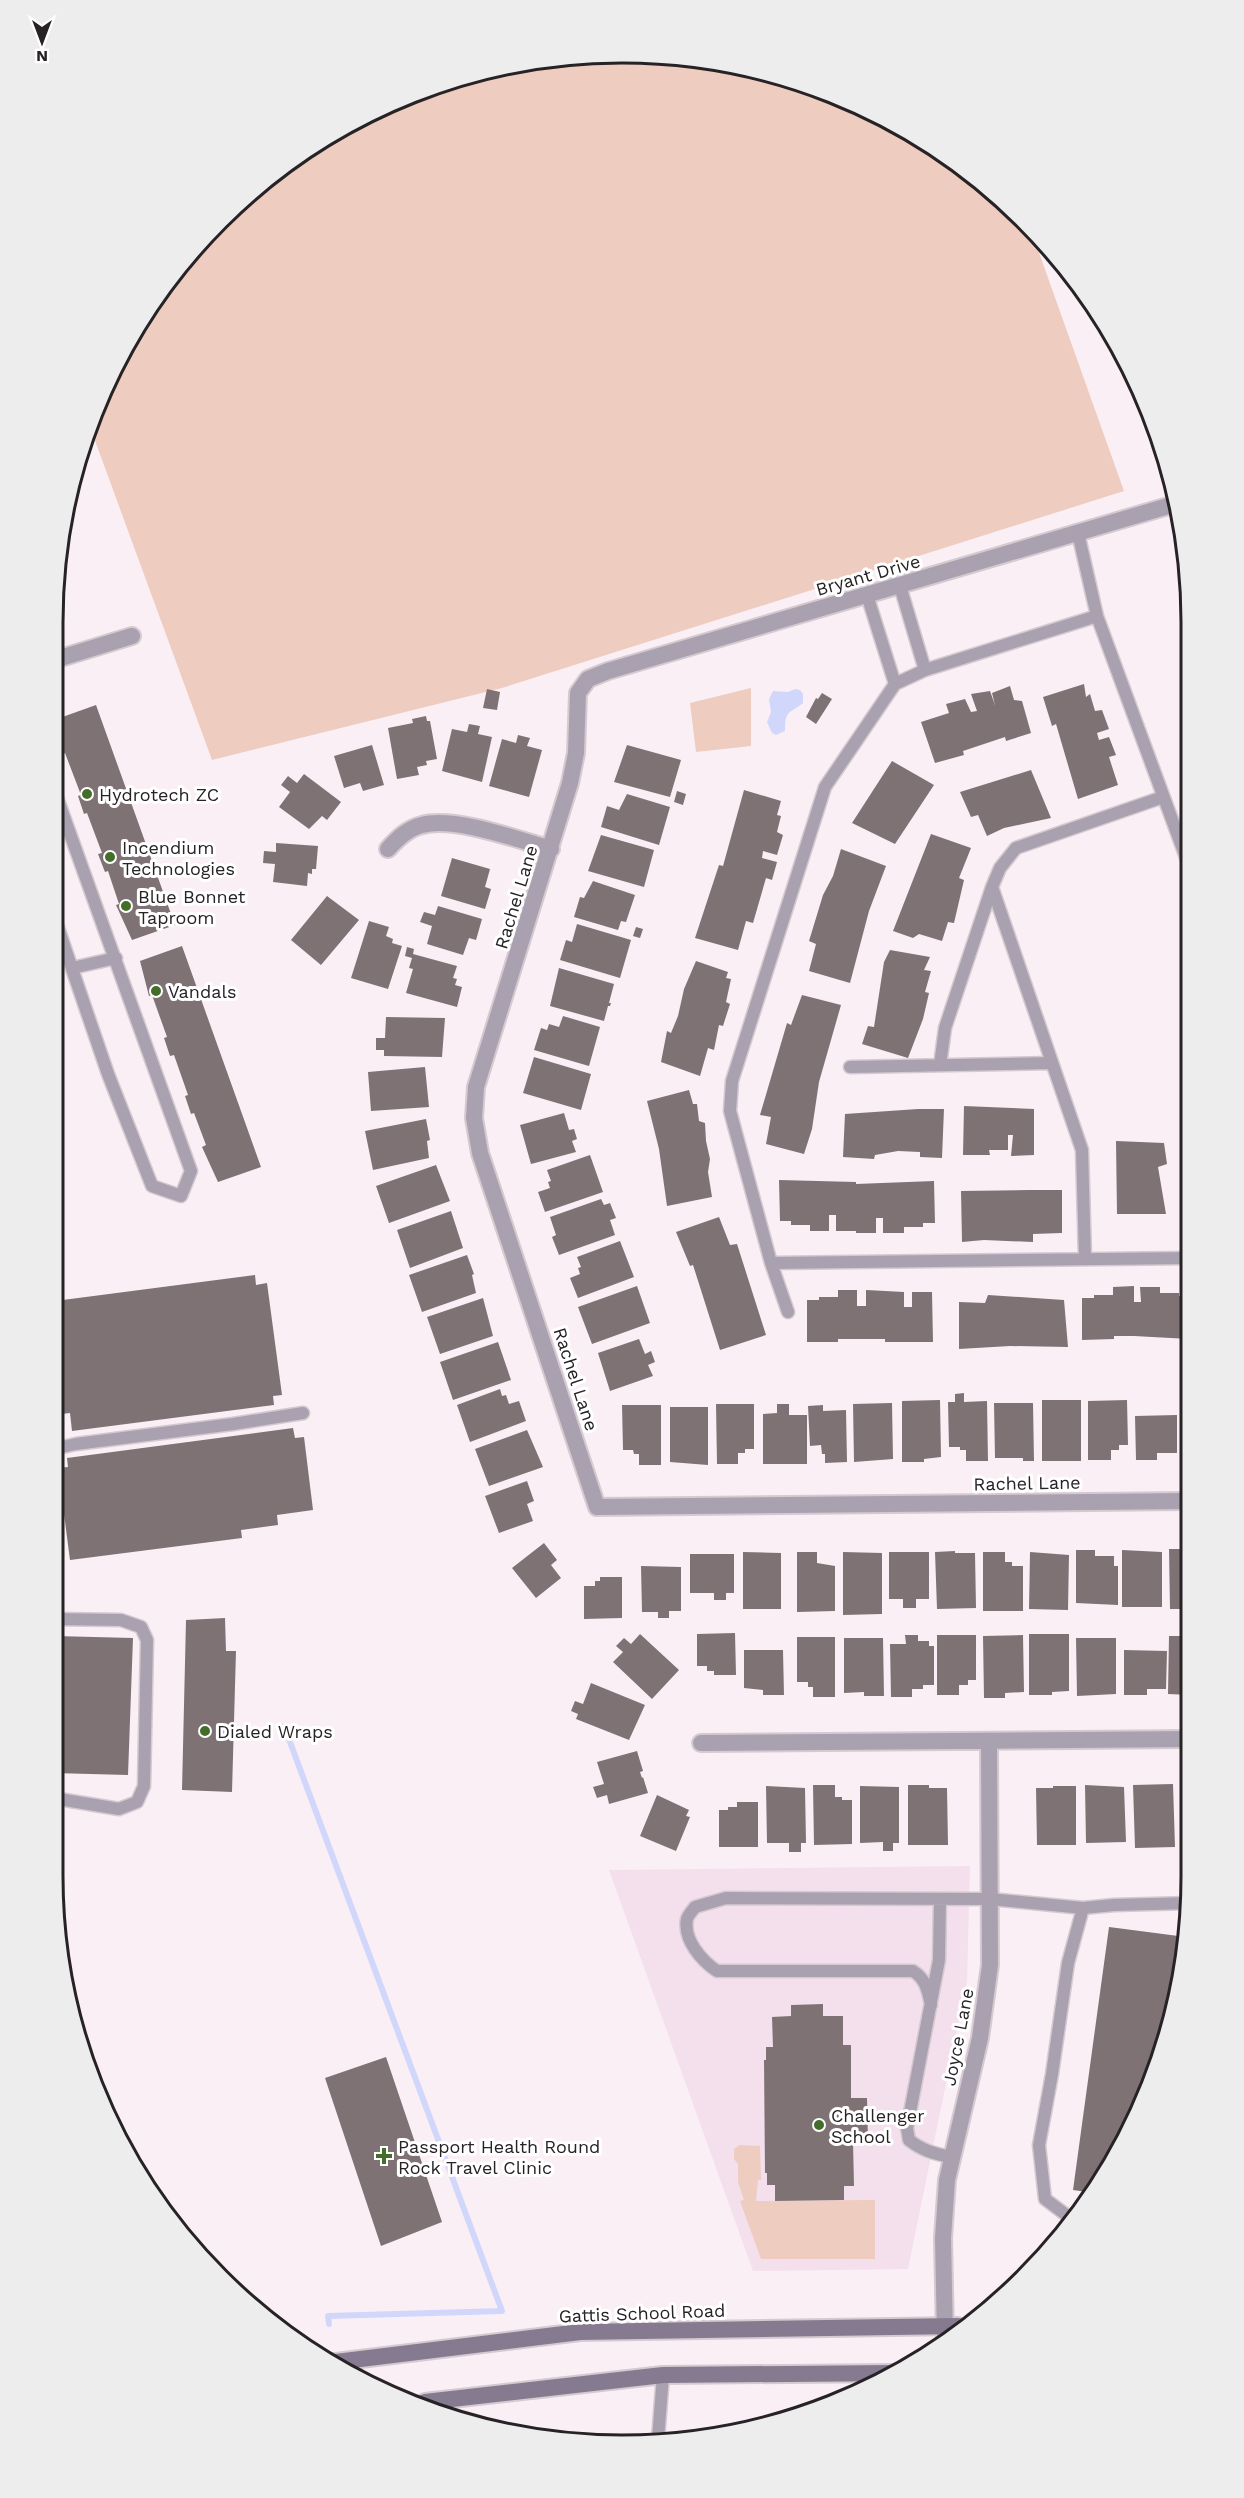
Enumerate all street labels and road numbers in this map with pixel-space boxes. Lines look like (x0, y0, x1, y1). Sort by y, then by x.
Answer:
street label: Bryant Drive (813, 550, 923, 600)
street label: Rachel Lane (490, 843, 542, 951)
street label: Rachel Lane (549, 1325, 603, 1433)
street label: Rachel Lane (973, 1472, 1081, 1494)
street label: Joyce Lane (938, 1986, 978, 2088)
street label: Gattis School Road (558, 2300, 726, 2326)

